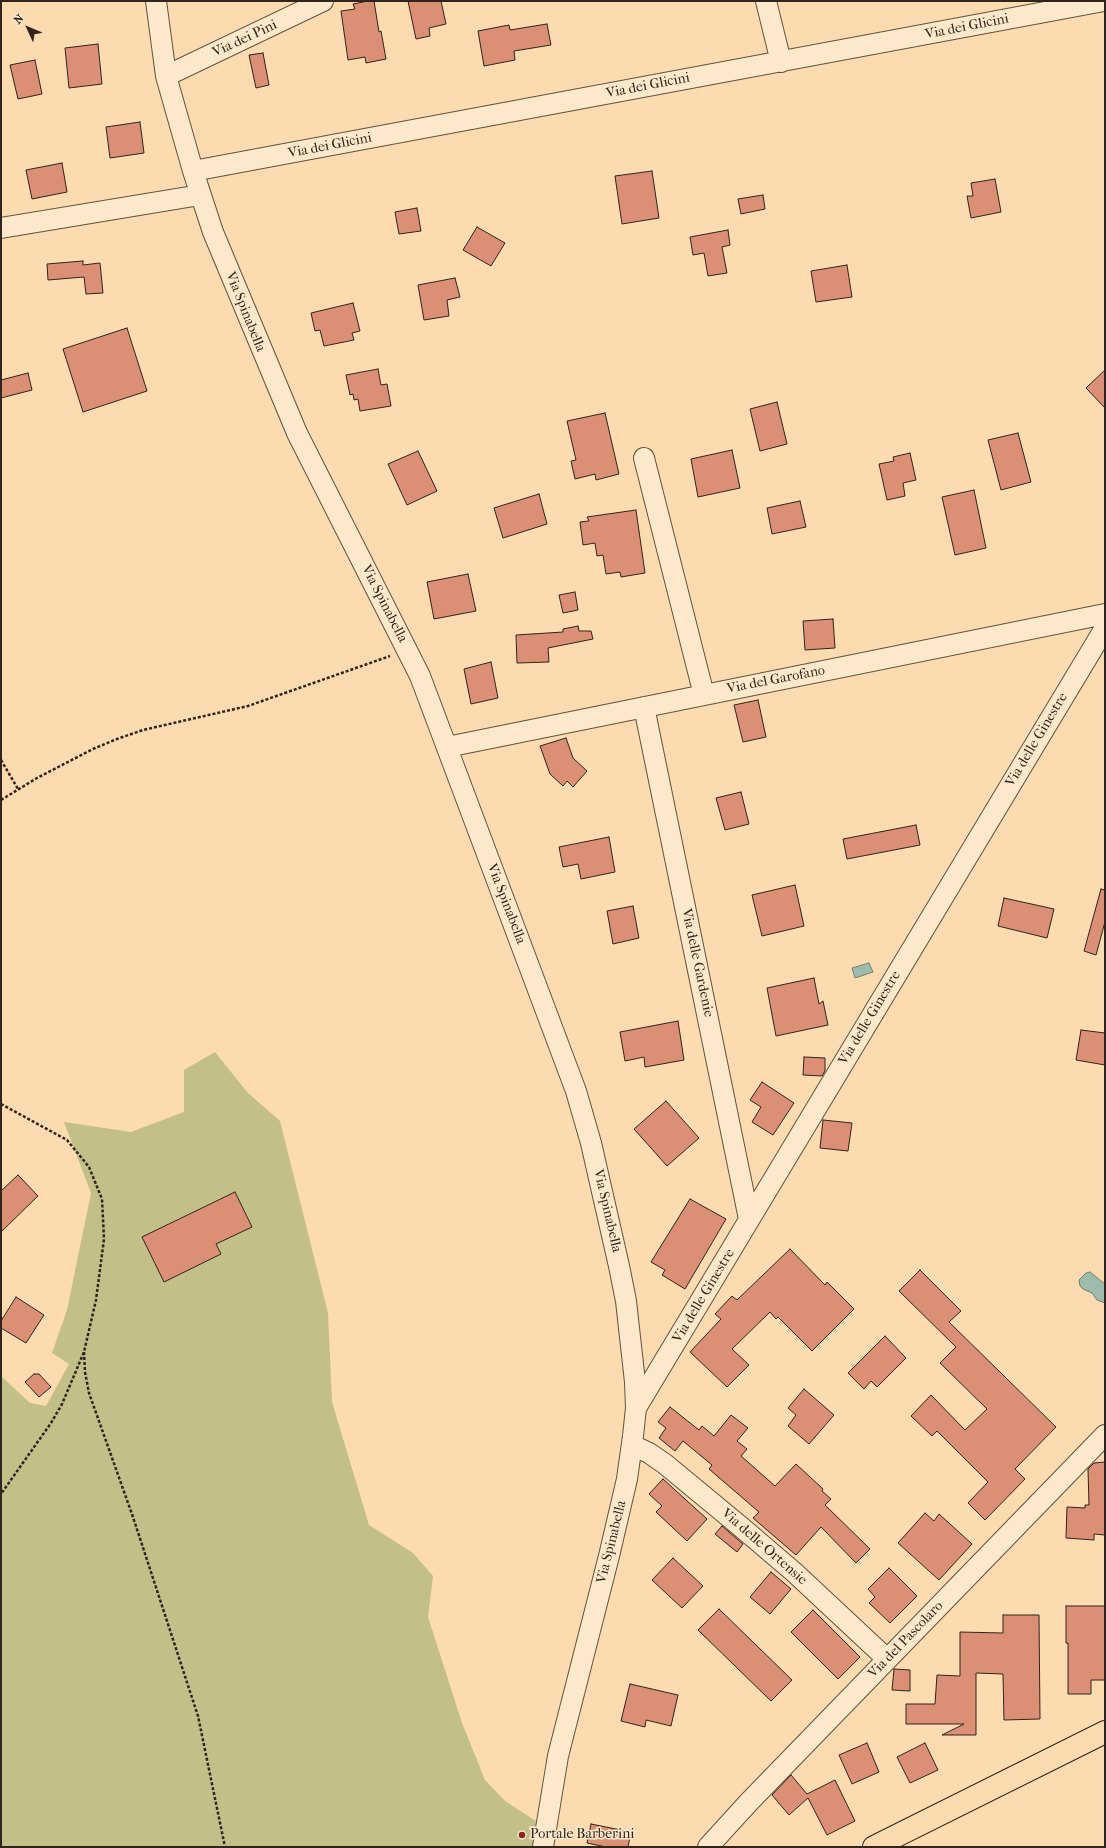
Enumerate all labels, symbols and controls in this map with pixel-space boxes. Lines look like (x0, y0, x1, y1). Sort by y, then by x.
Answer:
north arrow (8, 8, 48, 48)
street label: Via dei Glicini (924, 11, 1010, 43)
text: N (11, 12, 27, 27)
street label: Via dei Pini (210, 17, 280, 61)
street label: Via dei Glicini (605, 70, 691, 102)
street label: Via dei Glicini (287, 130, 373, 162)
street label: Via Spinabella (221, 270, 269, 354)
street label: Via Spinabella (357, 562, 411, 646)
street label: Via del Garofano (726, 662, 826, 698)
street label: Via delle Ginestre (1002, 690, 1072, 790)
street label: Via Spinabella (483, 861, 529, 947)
street label: Via delle Gardenie (677, 907, 717, 1019)
street label: Via delle Ginestre (835, 968, 905, 1068)
street label: Via Spinabella (589, 1168, 625, 1254)
street label: Via delle Ginestre (669, 1246, 739, 1346)
street label: Via Spinabella (594, 1499, 630, 1585)
street label: Via delle Ortensie (718, 1505, 810, 1589)
street label: Via del Pascolaro (865, 1598, 947, 1682)
place label: Portale Barberini (530, 1827, 634, 1843)
marker: Portale Barberini (517, 1830, 527, 1840)

